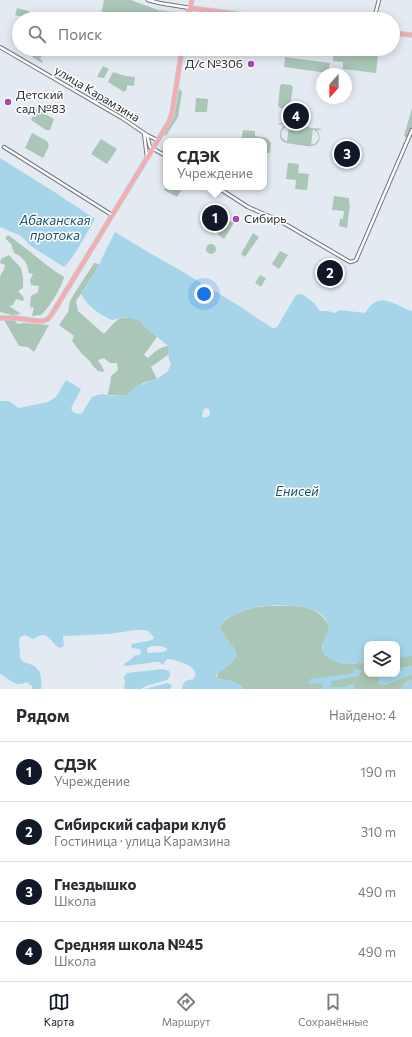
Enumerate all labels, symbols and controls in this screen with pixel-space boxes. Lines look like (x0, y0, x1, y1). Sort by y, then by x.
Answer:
search box (12, 12, 400, 56)
icon: search (26, 23, 48, 45)
text: Поиск (58, 25, 102, 43)
place label: Д/с №306 (185, 56, 243, 70)
marker: Д/с №306 (246, 59, 256, 69)
street label: улица Карамзина (52, 62, 143, 124)
north arrow (316, 68, 352, 104)
place label: Детский сад №83 (16, 87, 66, 115)
marker: Детский сад №83 (3, 97, 13, 107)
pin: 4 (283, 101, 309, 131)
popup (163, 138, 267, 190)
pin: 3 (334, 139, 360, 169)
text: СДЭК (177, 147, 220, 165)
text: Учреждение (177, 165, 253, 181)
pin: 1 (202, 203, 228, 233)
place label: Сибирь (244, 211, 286, 225)
water label: Абаканская протока (18, 212, 91, 243)
marker: Сибирь (231, 214, 241, 224)
pin: 2 (317, 258, 343, 288)
your location (194, 284, 214, 304)
water label: Енисей (275, 483, 319, 499)
map controls (364, 641, 400, 677)
button: layers (364, 641, 400, 677)
text: Рядом (16, 705, 70, 726)
text: Найдено: 4 (329, 707, 396, 723)
text: СДЭК (54, 755, 97, 773)
text: 1 (26, 764, 32, 780)
text: 190 m (360, 764, 396, 780)
text: Учреждение (54, 773, 130, 789)
text: Сибирский сафари клуб (54, 815, 226, 833)
text: 2 (25, 824, 33, 840)
text: 310 m (361, 824, 396, 840)
text: Гостиница · улица Карамзина (54, 833, 230, 849)
text: Гнездышко (54, 875, 136, 893)
text: 3 (25, 884, 33, 900)
text: 490 m (358, 884, 396, 900)
text: Школа (54, 893, 96, 909)
text: Средняя школа №45 (54, 935, 203, 953)
text: 4 (25, 944, 33, 960)
text: 490 m (358, 944, 396, 960)
text: Школа (54, 953, 96, 969)
tab: Карта (44, 991, 74, 1028)
tab: Маршрут (162, 991, 210, 1028)
tab: Сохранённые (298, 991, 368, 1028)

